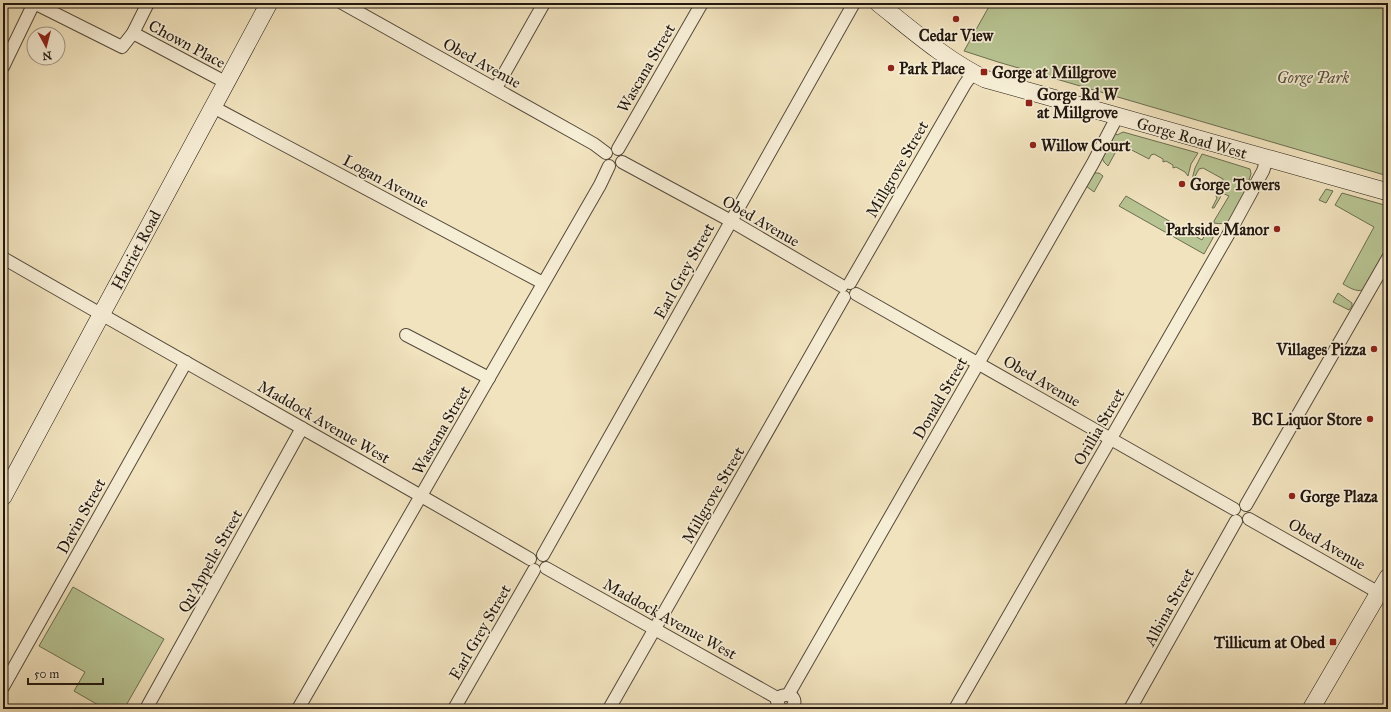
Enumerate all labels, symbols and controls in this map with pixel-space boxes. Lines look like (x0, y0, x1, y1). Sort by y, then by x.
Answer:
marker: Cedar View (951, 14, 961, 24)
street label: Chown Place (145, 16, 229, 72)
street label: Wascana Street (613, 20, 679, 116)
north arrow (26, 26, 66, 66)
place label: Cedar View (919, 26, 994, 45)
street label: Obed Avenue (440, 34, 525, 92)
text: N (41, 48, 53, 63)
place label: Park Place (899, 59, 965, 78)
marker: Park Place (886, 63, 896, 73)
place label: Gorge at Millgrove (992, 63, 1117, 83)
marker: Gorge at Millgrove (979, 67, 989, 77)
park label: Gorge Park (1277, 68, 1349, 87)
place label: Gorge Rd W at Millgrove (1037, 85, 1119, 123)
marker: Gorge Rd W at Millgrove (1024, 98, 1034, 108)
street label: Gorge Road West (1134, 113, 1250, 164)
street label: Millgrove Street (862, 117, 933, 221)
place label: Willow Court (1041, 136, 1131, 155)
marker: Willow Court (1028, 140, 1038, 150)
street label: Logan Avenue (339, 150, 432, 213)
place label: Gorge Towers (1190, 175, 1280, 195)
marker: Gorge Towers (1177, 179, 1187, 189)
street label: Obed Avenue (719, 191, 803, 251)
street label: Harriet Road (107, 207, 165, 293)
street label: Earl Grey Street (650, 219, 718, 322)
place label: Parkside Manor (1166, 220, 1270, 239)
marker: Parkside Manor (1272, 224, 1282, 234)
place label: Villages Pizza (1276, 340, 1367, 360)
marker: Villages Pizza (1369, 344, 1379, 354)
street label: Obed Avenue (1000, 351, 1084, 411)
street label: Donald Street (909, 353, 971, 442)
street label: Maddock Avenue West (255, 376, 394, 468)
street label: Wascana Street (408, 382, 474, 478)
street label: Orillia Street (1069, 385, 1129, 469)
place label: BC Liquor Store (1252, 410, 1362, 430)
marker: BC Liquor Store (1365, 414, 1375, 424)
street label: Millgrove Street (678, 443, 749, 547)
street label: Davin Street (53, 475, 110, 557)
place label: Gorge Plaza (1300, 487, 1379, 507)
marker: Gorge Plaza (1287, 491, 1297, 501)
street label: Qu'Appelle Street (174, 506, 246, 616)
street label: Obed Avenue (1285, 514, 1369, 574)
street label: Albina Street (1139, 565, 1198, 650)
street label: Maddock Avenue West (600, 574, 740, 664)
street label: Earl Grey Street (445, 581, 515, 683)
place label: Tillicum at Obed (1213, 633, 1326, 652)
marker: Tillicum at Obed (1328, 637, 1338, 647)
scale bar (28, 660, 103, 686)
text: 50 m (34, 667, 59, 681)

